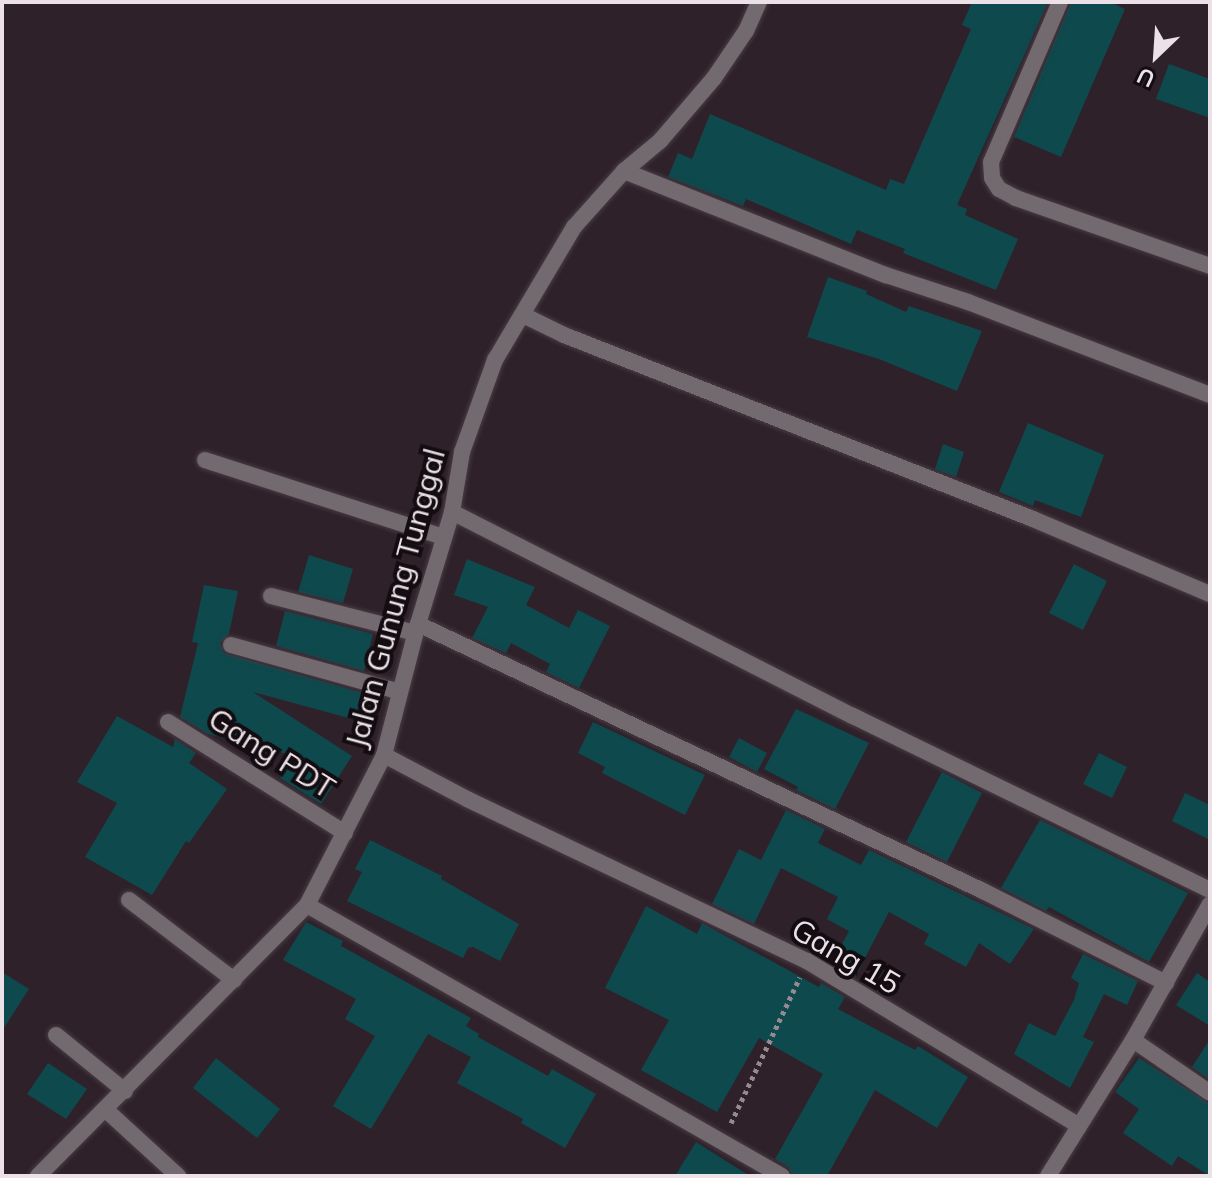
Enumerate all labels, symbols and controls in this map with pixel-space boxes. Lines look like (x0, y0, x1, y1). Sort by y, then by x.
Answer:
north arrow (1116, 16, 1196, 96)
text: U (1133, 62, 1159, 94)
street label: Jalan Gunung Tunggal (338, 444, 452, 752)
street label: Gang PDT (202, 700, 342, 806)
street label: Gang 15 (785, 911, 907, 1001)

